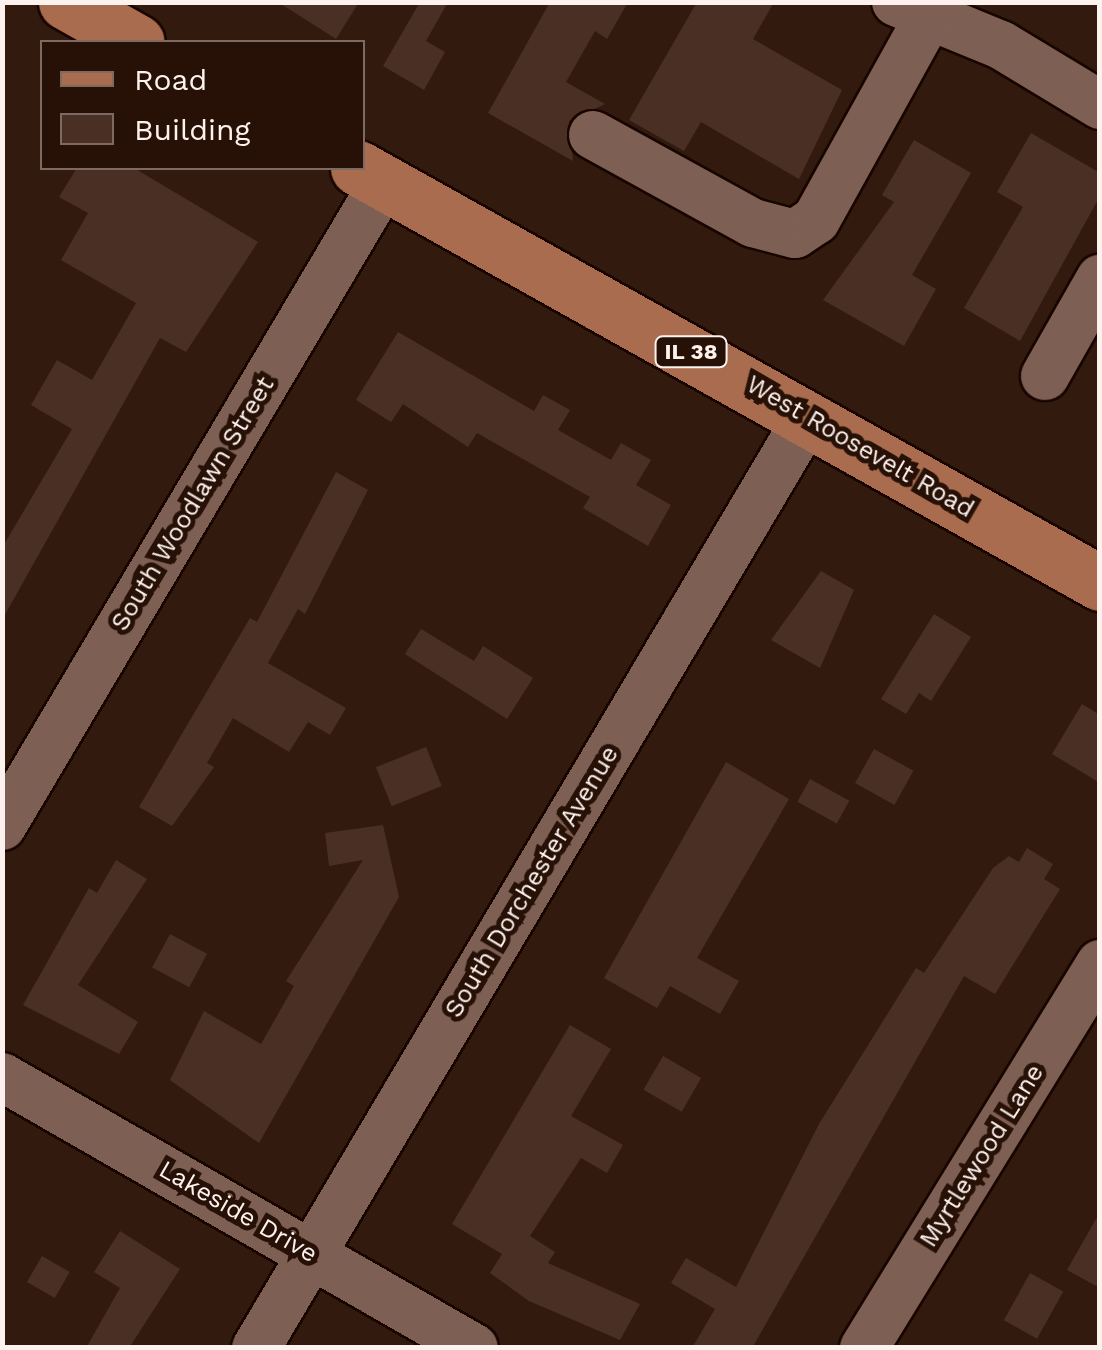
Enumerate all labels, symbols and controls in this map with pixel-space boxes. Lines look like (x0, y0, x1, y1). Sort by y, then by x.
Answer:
legend (40, 40, 365, 170)
text: Road (134, 62, 207, 97)
text: Building (134, 112, 251, 147)
road number: IL 38 (654, 335, 728, 369)
street label: West Roosevelt Road (741, 370, 979, 524)
street label: South Woodlawn Street (105, 371, 281, 637)
street label: South Dorchester Avenue (439, 740, 625, 1024)
street label: Myrtlewood Lane (914, 1059, 1050, 1253)
street label: Lakeside Drive (153, 1155, 323, 1269)

